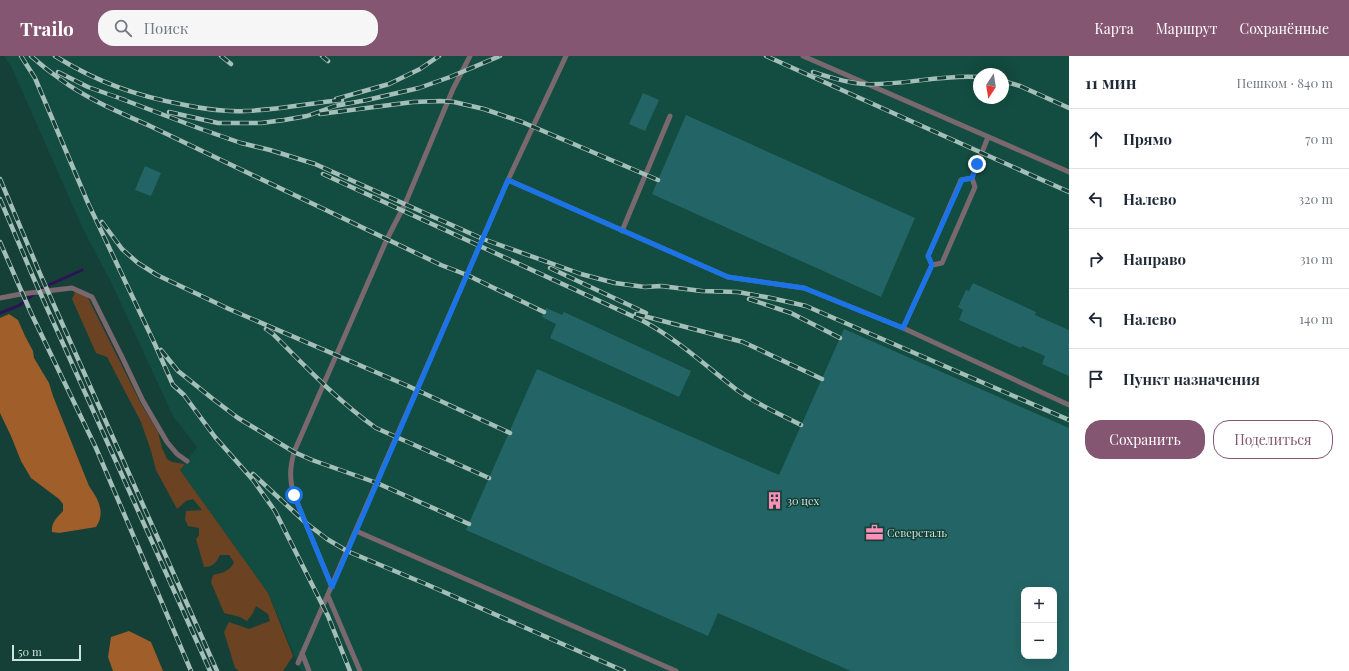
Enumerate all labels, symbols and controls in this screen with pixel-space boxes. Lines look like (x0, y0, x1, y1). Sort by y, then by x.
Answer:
search box (98, 10, 378, 46)
text: Trailo (20, 15, 74, 41)
icon: search (112, 17, 134, 39)
text: Поиск (144, 18, 188, 38)
text: Карта (1094, 19, 1134, 38)
text: Маршрут (1156, 19, 1218, 38)
text: Сохранённые (1240, 19, 1329, 38)
north arrow (973, 68, 1009, 104)
text: 11 мин (1085, 71, 1137, 93)
text: Пешком · 840 m (1237, 74, 1333, 91)
icon: ahead (1085, 128, 1107, 150)
text: Прямо (1123, 129, 1172, 149)
text: 70 m (1305, 130, 1333, 147)
route end (968, 155, 986, 173)
icon: left (1085, 188, 1107, 210)
text: Налево (1123, 189, 1176, 209)
text: 320 m (1298, 190, 1333, 207)
icon: right (1085, 248, 1107, 270)
text: Направо (1123, 249, 1186, 269)
text: 310 m (1300, 250, 1333, 267)
icon: left (1085, 308, 1107, 330)
text: Налево (1123, 309, 1176, 329)
text: 140 m (1299, 310, 1333, 327)
icon: arrive (1085, 368, 1107, 390)
text: Пункт назначения (1123, 369, 1260, 389)
button: Сохранить (1085, 420, 1205, 459)
button: Поделиться (1213, 420, 1333, 459)
route start (285, 486, 303, 504)
building icon: 30 цех (764, 491, 784, 511)
place label: 30 цех (787, 493, 819, 508)
office icon: Северсталь (864, 523, 884, 543)
place label: Северсталь (887, 525, 947, 540)
map controls (1021, 587, 1057, 659)
button: + (1021, 587, 1057, 623)
button: − (1021, 623, 1057, 659)
scale bar (12, 643, 81, 662)
text: 50 m (18, 644, 42, 659)

